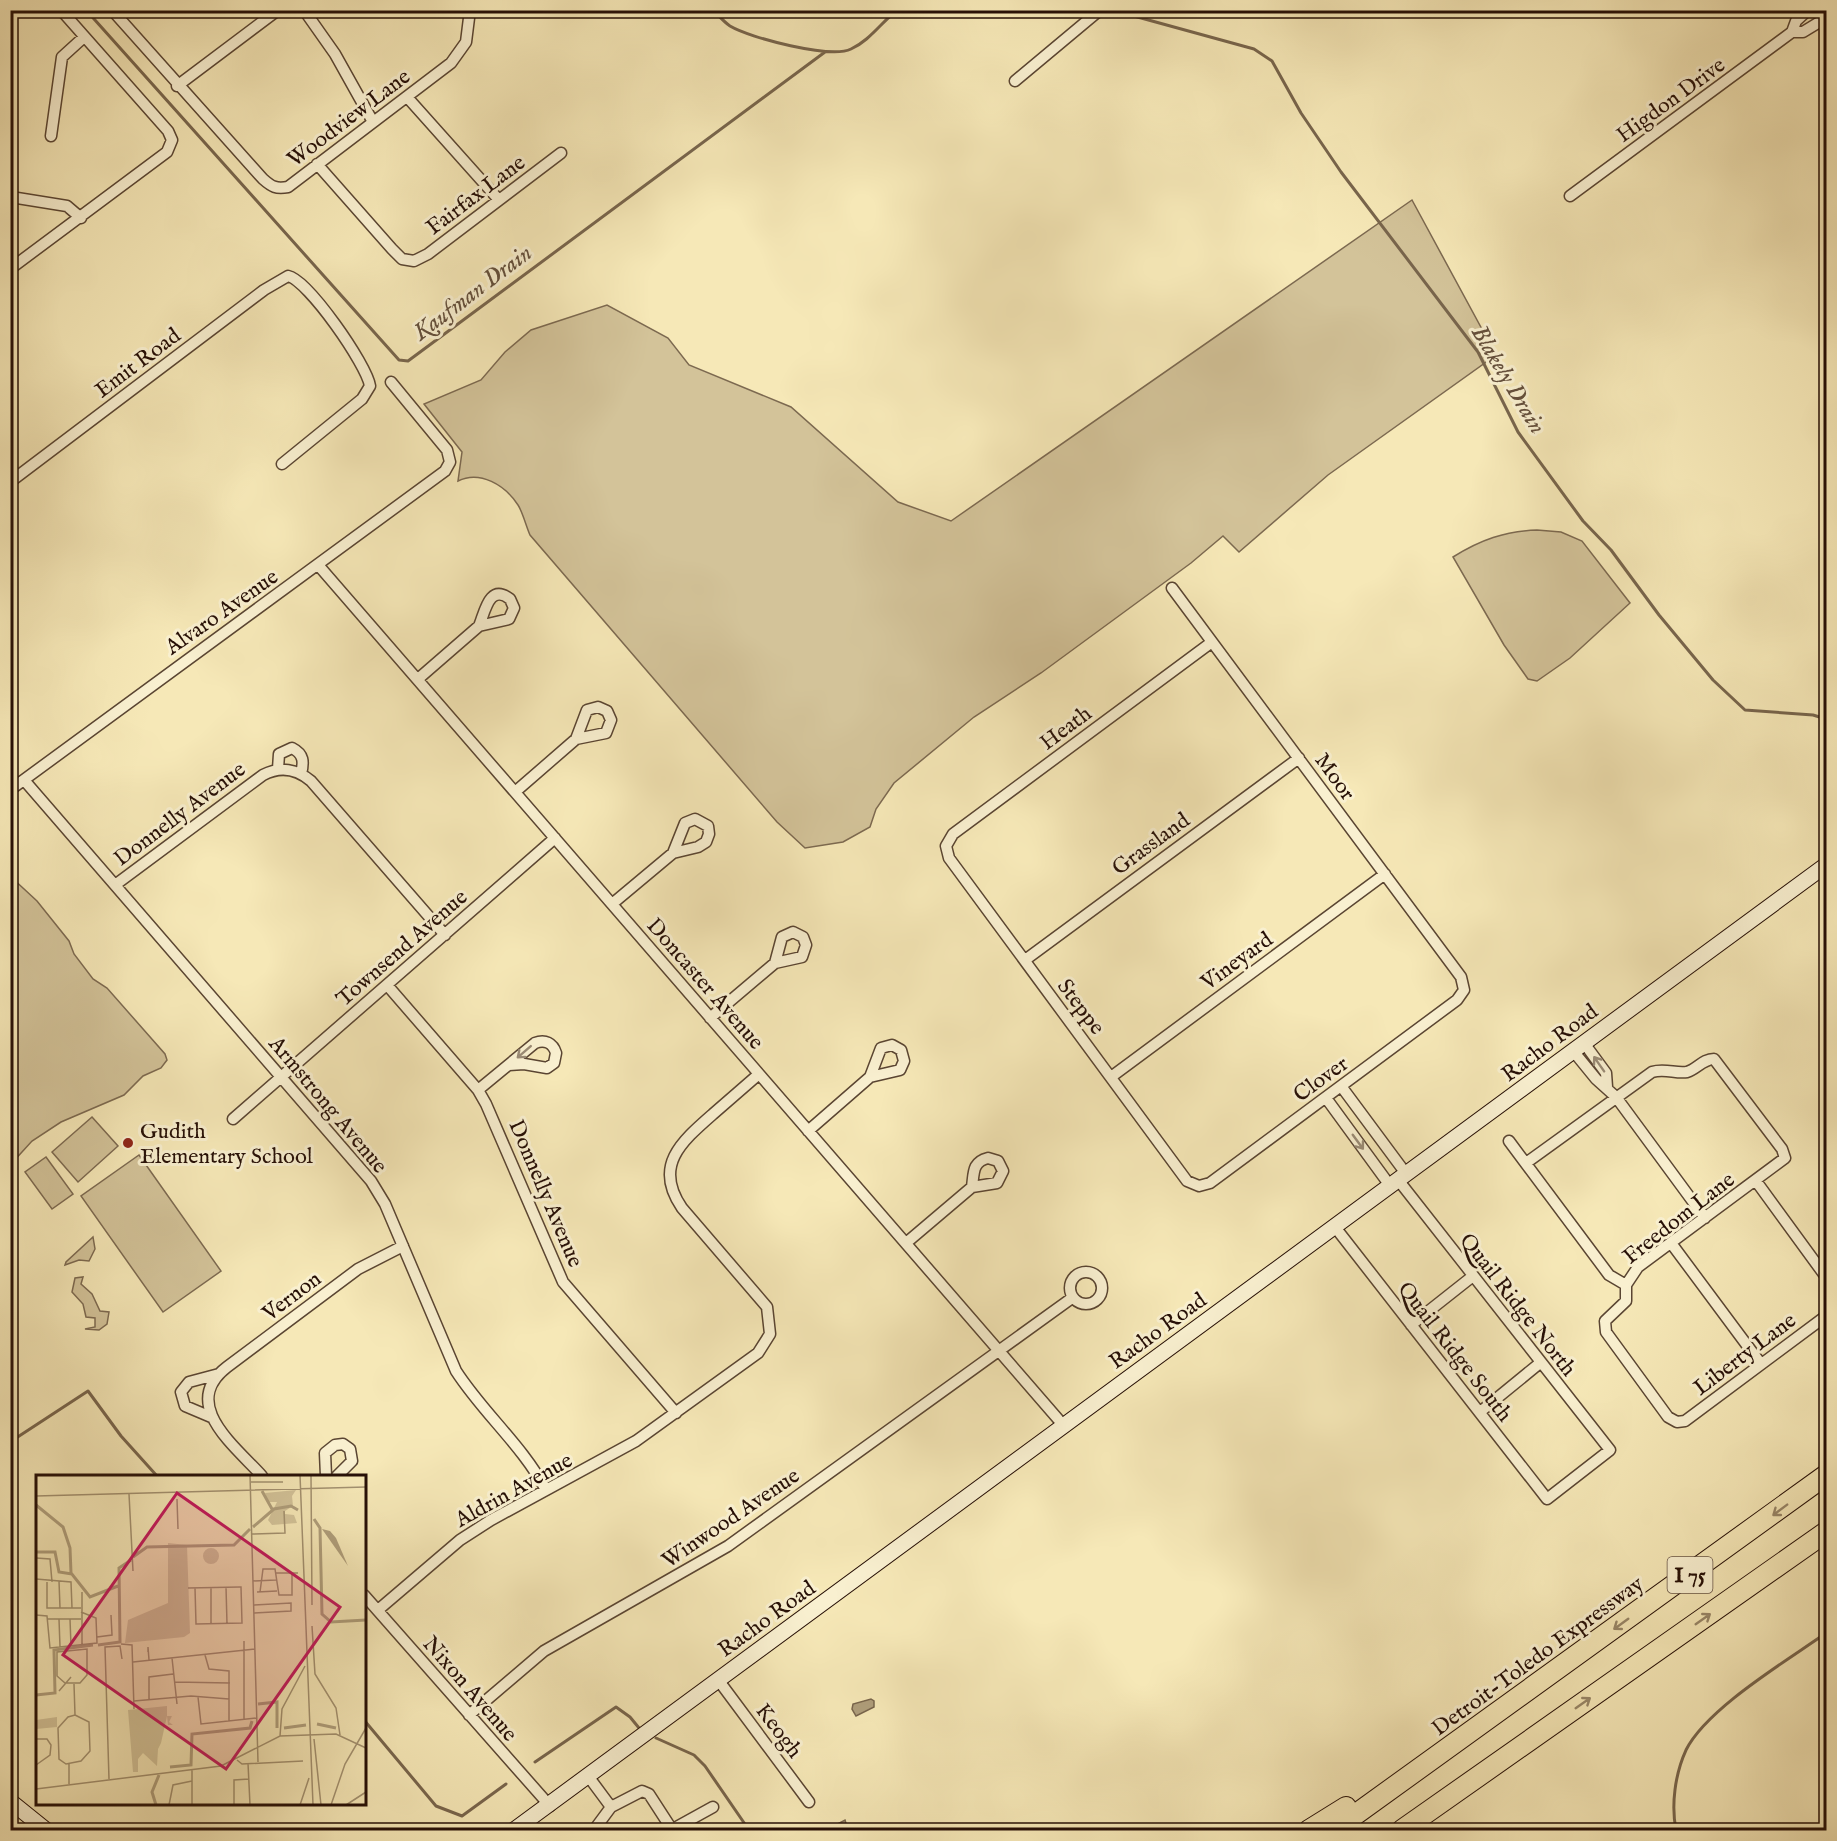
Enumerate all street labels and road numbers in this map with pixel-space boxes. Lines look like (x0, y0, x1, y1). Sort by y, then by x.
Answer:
street label: Higdon Drive (1611, 52, 1731, 150)
street label: Woodview Lane (282, 63, 416, 174)
street label: Fairfax Lane (421, 149, 531, 242)
street label: Emit Road (90, 322, 187, 405)
street label: Alvaro Avenue (159, 563, 284, 662)
street label: Heath (1035, 700, 1098, 757)
street label: Moor (1308, 748, 1361, 807)
street label: Donnelly Avenue (109, 756, 252, 873)
street label: Grassland (1107, 807, 1196, 882)
street label: Townsend Avenue (331, 884, 474, 1013)
street label: Doncaster Avenue (640, 913, 769, 1056)
street label: Vineyard (1195, 926, 1279, 998)
street label: Steppe (1050, 974, 1111, 1041)
street label: Racho Road (1496, 998, 1604, 1089)
street label: Armstrong Avenue (261, 1030, 393, 1180)
street label: Clover (1288, 1050, 1354, 1109)
street label: Donnelly Avenue (501, 1116, 589, 1272)
street label: Freedom Lane (1618, 1166, 1741, 1271)
street label: Quail Ridge North (1453, 1228, 1582, 1383)
street label: Vernon (256, 1265, 327, 1328)
street label: Quail Ridge South (1391, 1276, 1518, 1428)
street label: Racho Road (1104, 1287, 1213, 1376)
street label: Liberty Lane (1688, 1307, 1802, 1402)
street label: Aldrin Avenue (449, 1447, 578, 1535)
street label: Winwood Avenue (657, 1462, 805, 1575)
road number: I 75 (1668, 1557, 1712, 1593)
street label: Detroit-Toledo Expressway (1427, 1570, 1650, 1743)
street label: Racho Road (713, 1575, 822, 1664)
street label: Nixon Avenue (416, 1631, 523, 1748)
street label: Keogh (749, 1698, 808, 1764)

